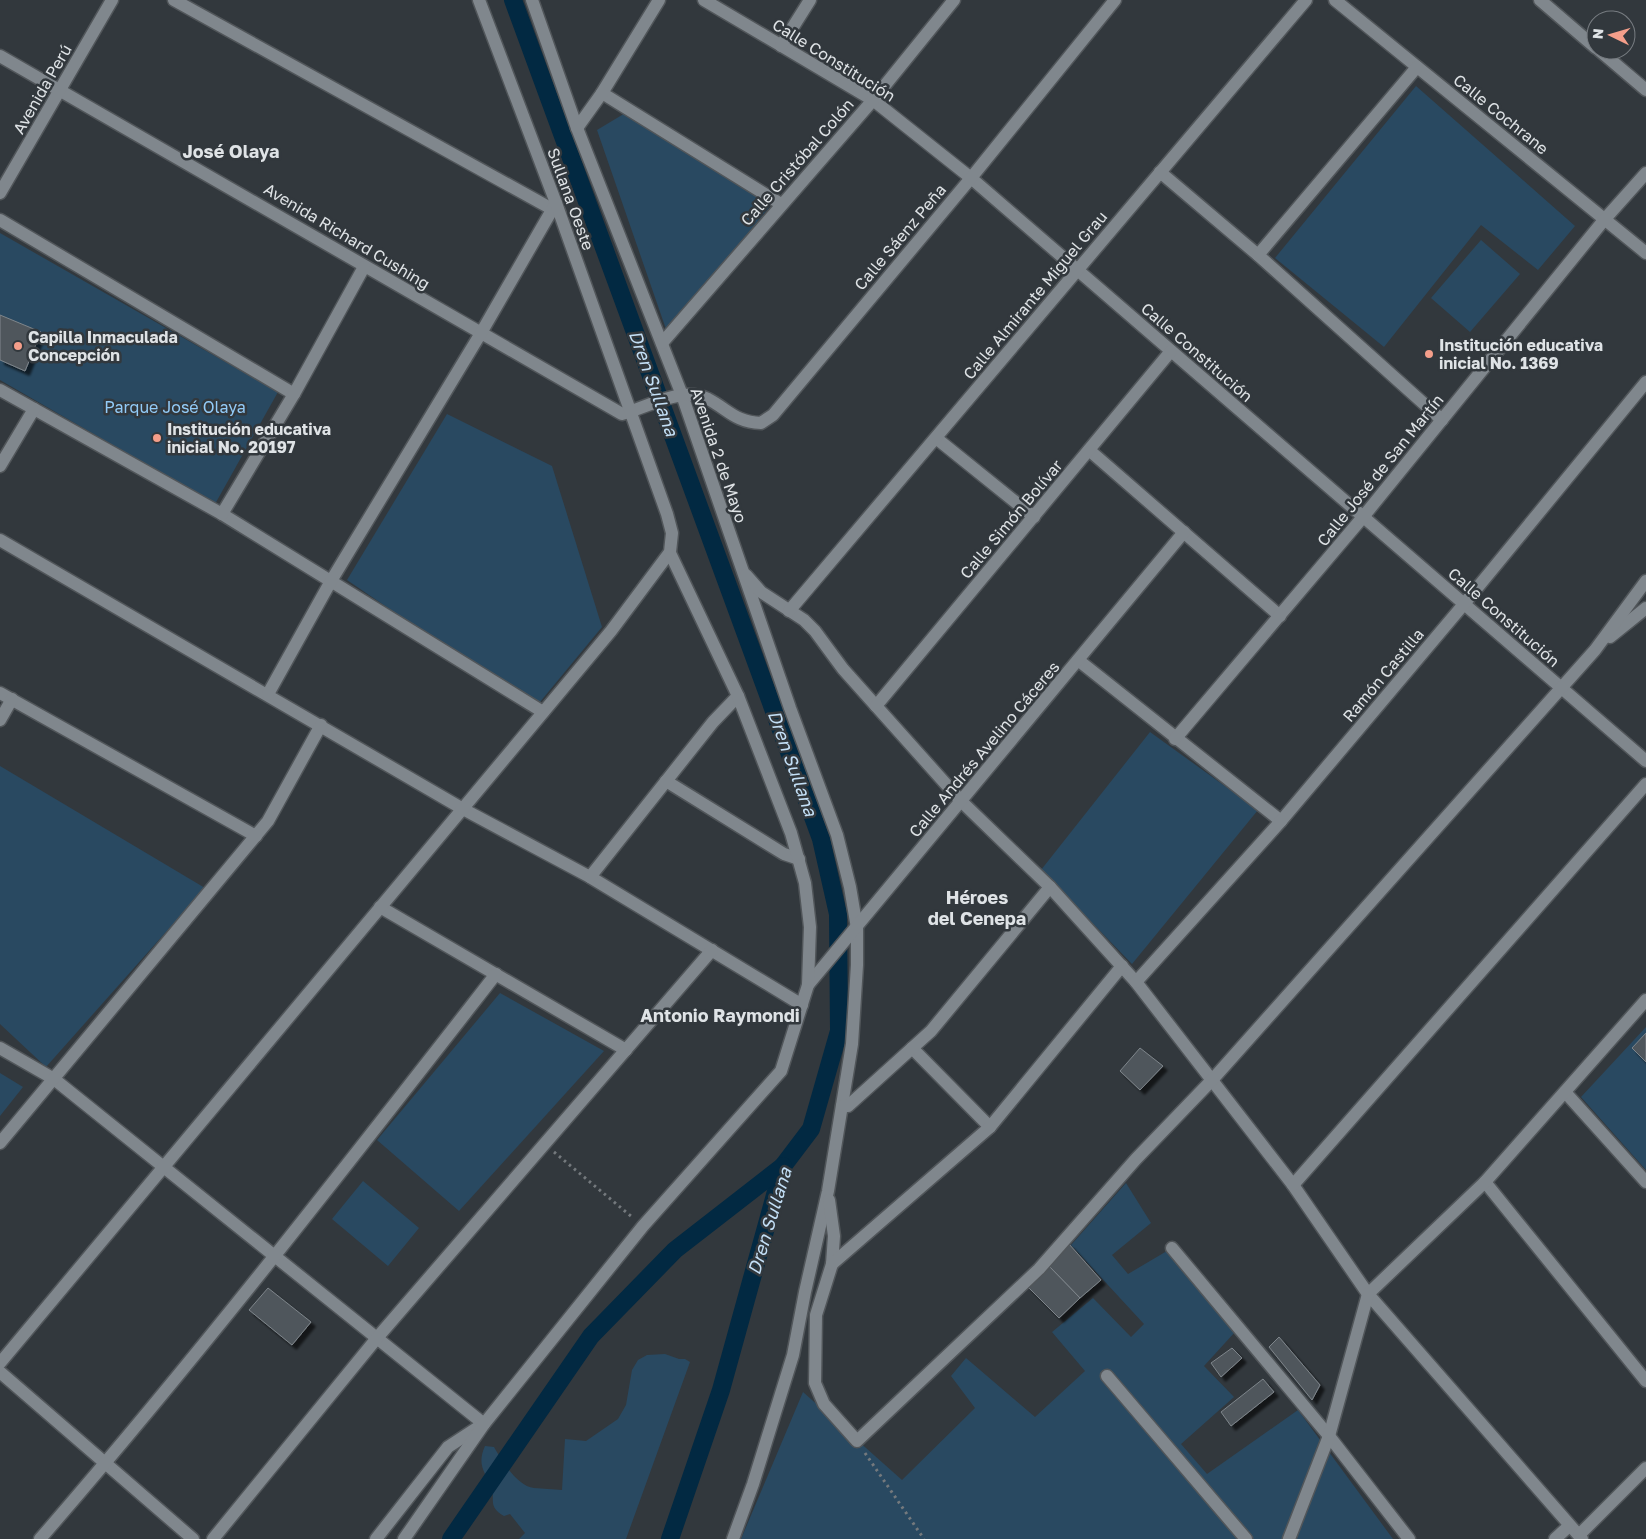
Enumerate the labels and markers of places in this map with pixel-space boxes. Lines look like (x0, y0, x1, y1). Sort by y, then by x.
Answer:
place label: Capilla Inmaculada Concepción (28, 327, 178, 365)
place label: Institución educativa inicial No. 1369 (1439, 335, 1603, 373)
marker: Capilla Inmaculada Concepción (12, 340, 24, 352)
marker: Institución educativa inicial No. 1369 (1423, 348, 1435, 360)
place label: Institución educativa inicial No. 20197 (167, 419, 331, 457)
marker: Institución educativa inicial No. 20197 (151, 432, 163, 444)

